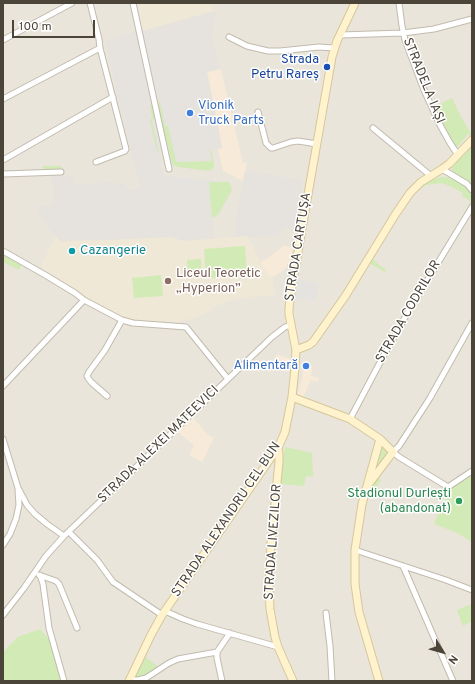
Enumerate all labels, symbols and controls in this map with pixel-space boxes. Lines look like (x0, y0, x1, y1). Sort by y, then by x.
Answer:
scale bar (14, 12, 97, 38)
text: 100 m (19, 19, 52, 35)
street label: STRADELA IAȘI (399, 36, 447, 126)
place label: Strada Petru Rareș (251, 52, 319, 83)
marker: Strada Petru Rareș (322, 62, 332, 72)
place label: Vionik Truck Parts (198, 98, 264, 129)
marker: Vionik Truck Parts (185, 108, 195, 118)
street label: STRADA CARTUȘA (283, 191, 315, 303)
place label: Cazangerie (80, 243, 146, 259)
marker: Cazangerie (67, 246, 77, 256)
street label: STRADA CODRILOR (373, 258, 445, 366)
place label: Liceul Teoretic „Hyperion” (176, 266, 261, 297)
marker: Liceul Teoretic „Hyperion” (163, 276, 173, 286)
place label: Alimentară (234, 358, 298, 374)
marker: Alimentară (301, 361, 311, 371)
street label: STRADA ALEXEI MATEEVICI (95, 383, 223, 507)
street label: STRADA ALEXANDRU CEL BUN (169, 440, 285, 600)
street label: STRADA LIVEZILOR (262, 483, 286, 601)
place label: Stadionul Durlești (abandonat) (347, 486, 451, 517)
marker: Stadionul Durlești (abandonat) (454, 496, 464, 506)
north arrow (423, 632, 463, 672)
text: N (445, 652, 461, 667)

